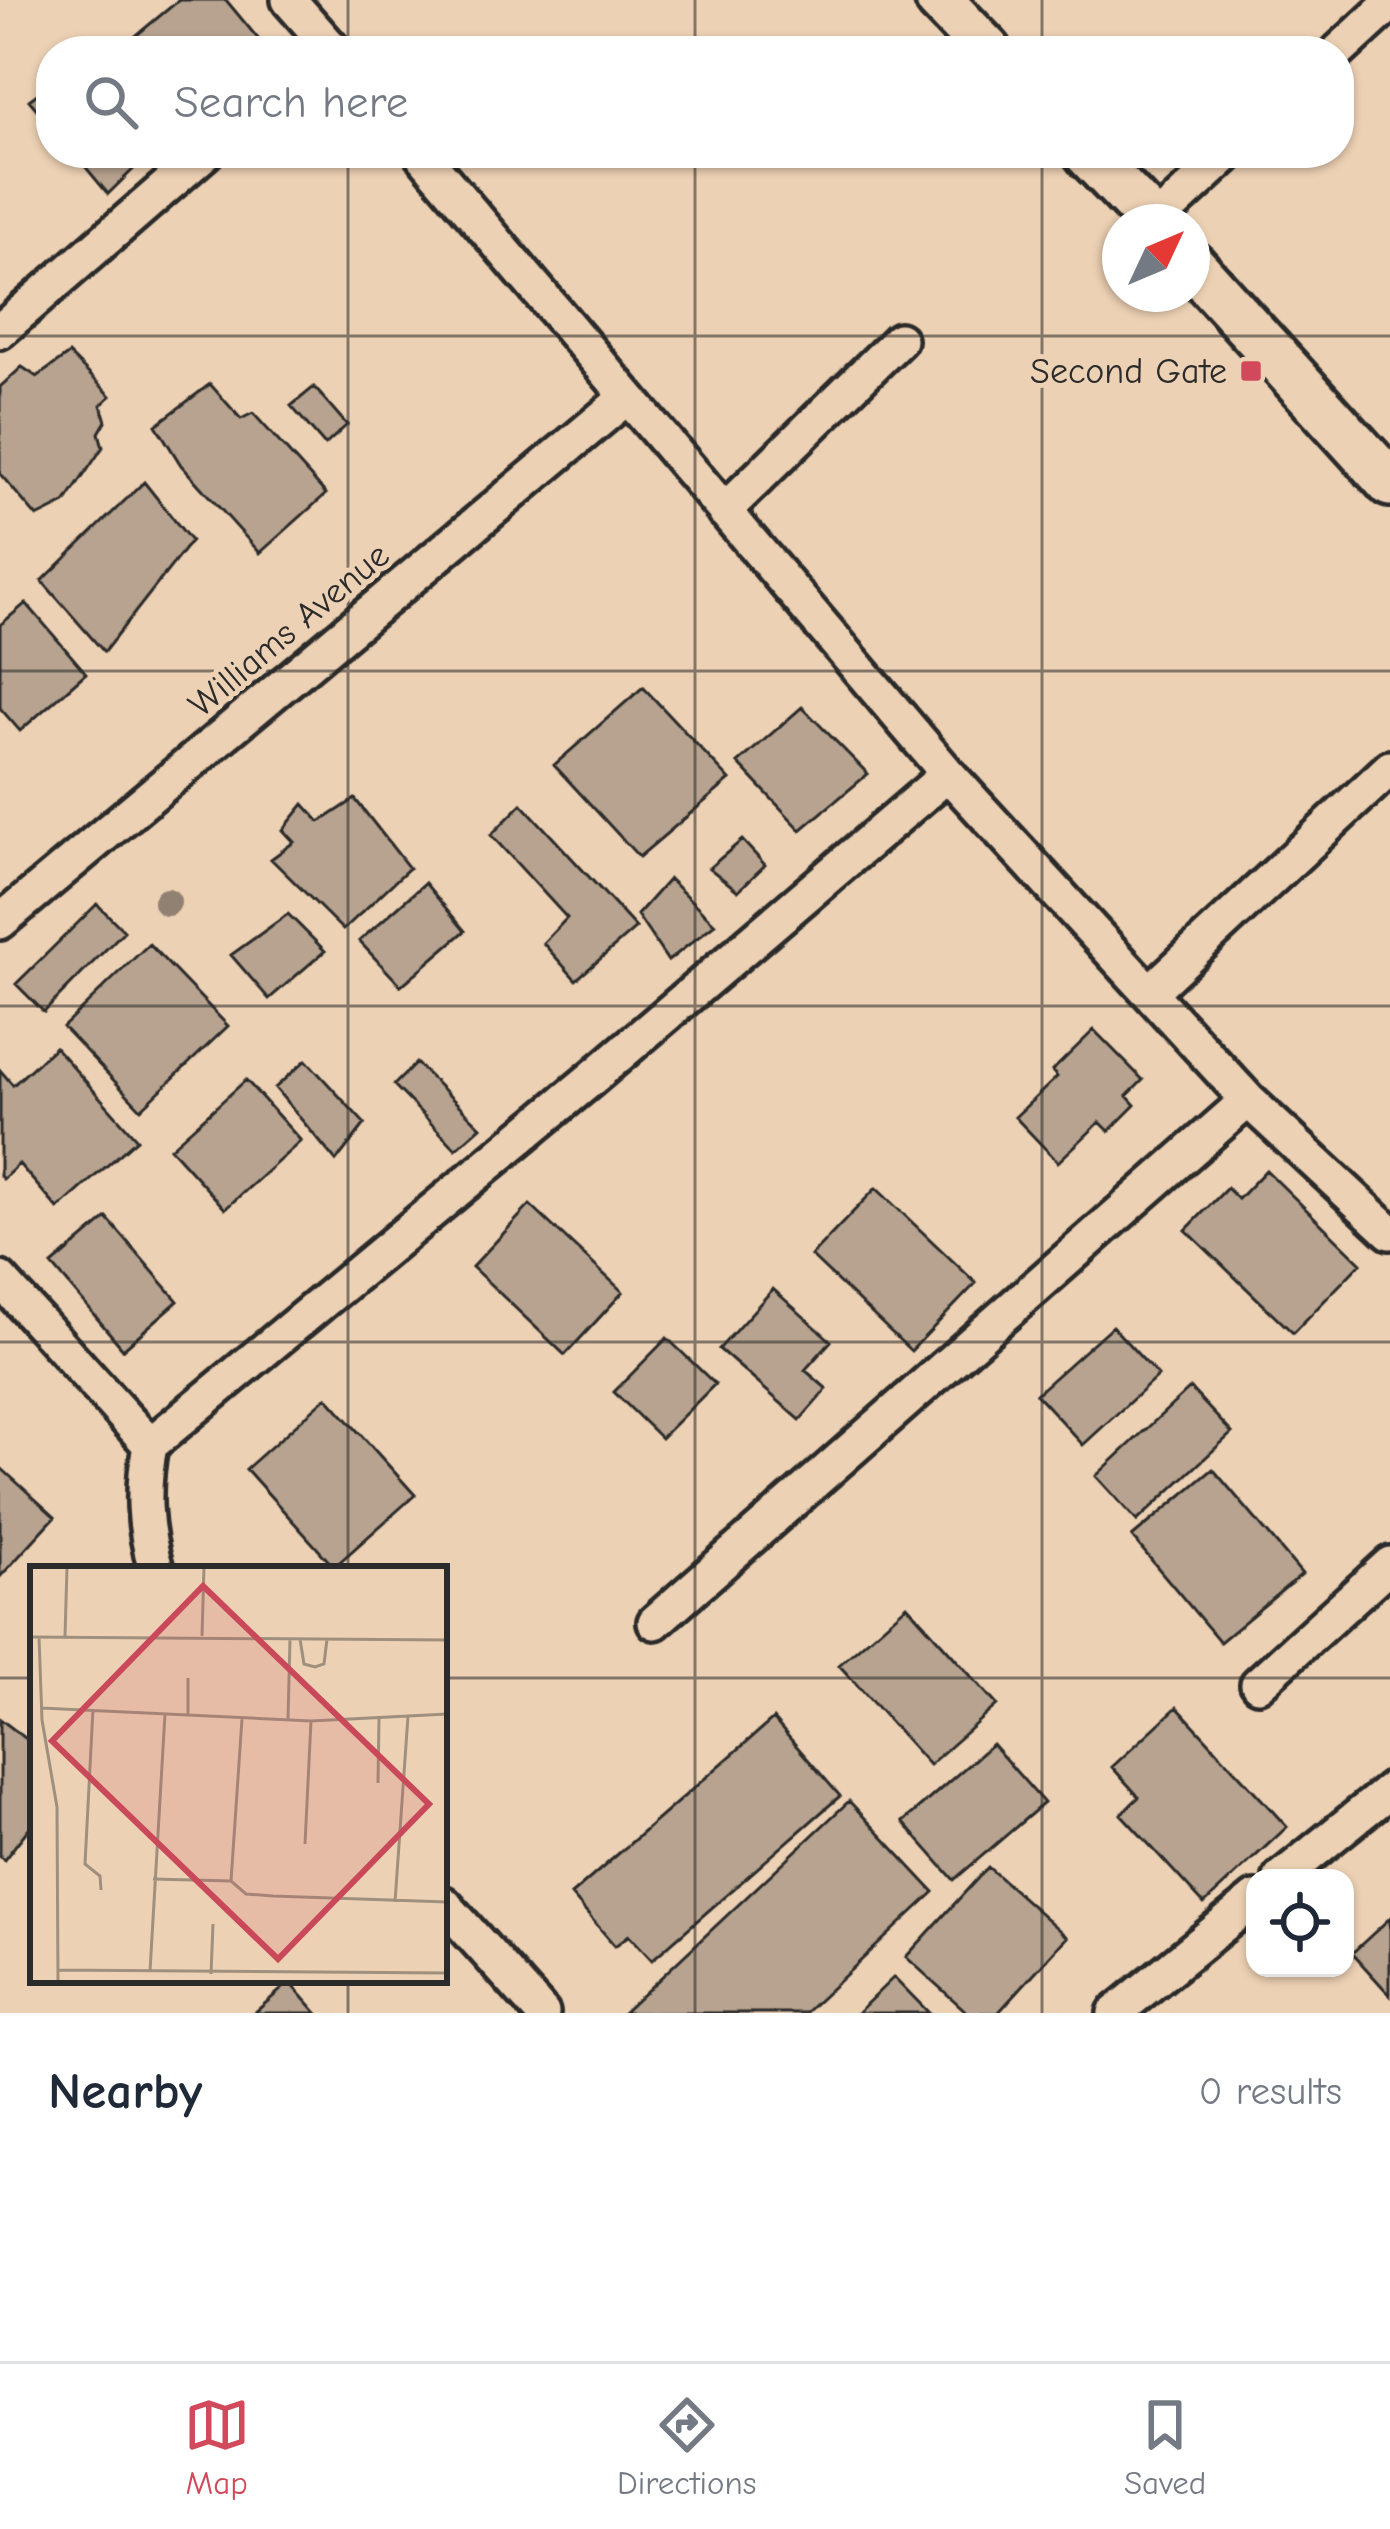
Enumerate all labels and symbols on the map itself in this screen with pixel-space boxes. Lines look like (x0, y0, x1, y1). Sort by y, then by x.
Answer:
north arrow (1102, 204, 1210, 312)
place label: Second Gate (1030, 351, 1227, 392)
marker: Second Gate (1238, 358, 1264, 384)
street label: Williams Avenue (181, 534, 397, 726)
inset map (30, 1566, 447, 1983)

